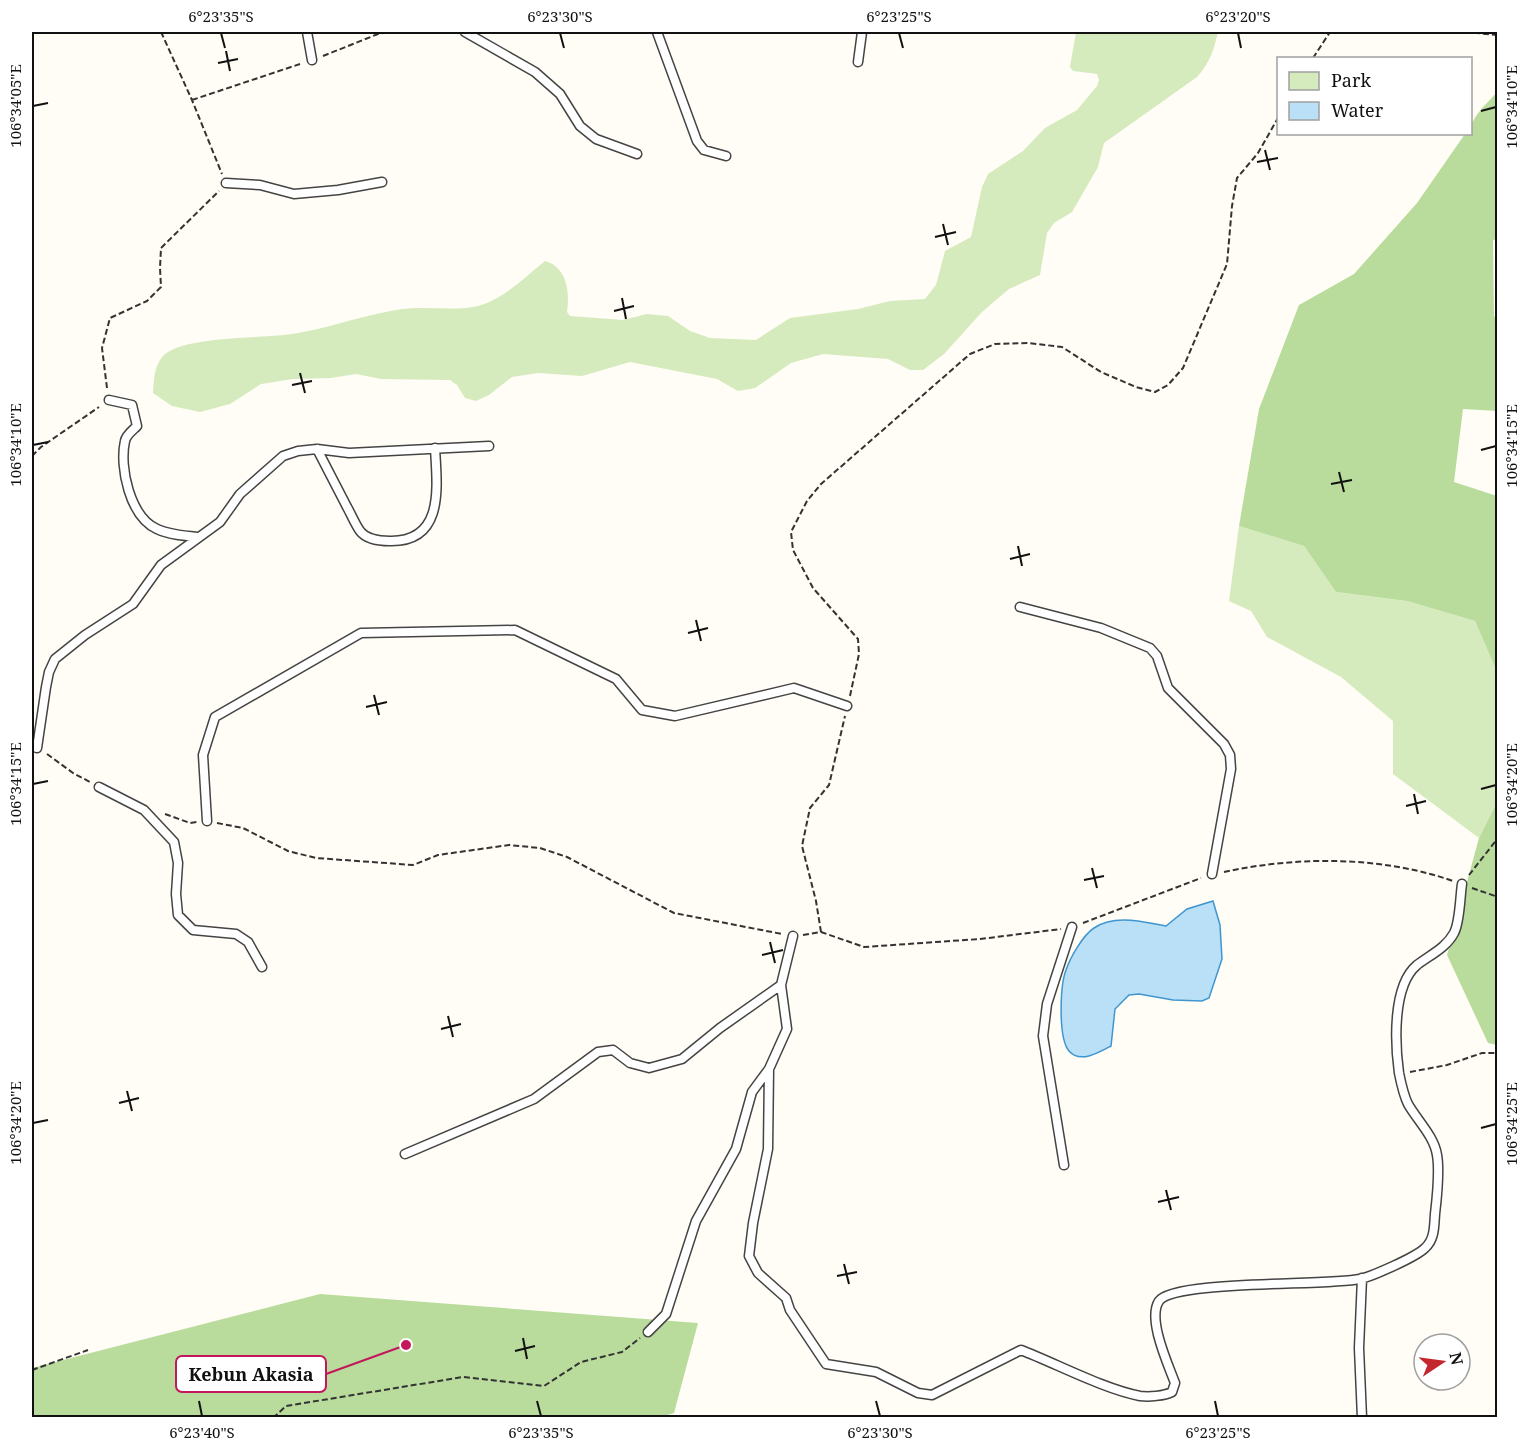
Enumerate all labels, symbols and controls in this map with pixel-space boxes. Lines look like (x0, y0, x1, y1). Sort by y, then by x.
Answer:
text: 6°23'35"S (188, 6, 254, 26)
text: 6°23'30"S (527, 6, 593, 26)
text: 6°23'25"S (866, 6, 932, 26)
text: 6°23'20"S (1205, 6, 1271, 26)
legend (1277, 57, 1472, 135)
text: 106°34'05"E (5, 64, 25, 148)
text: 106°34'10"E (1501, 65, 1521, 149)
text: Park (1331, 68, 1371, 92)
text: Water (1331, 98, 1384, 122)
text: 106°34'10"E (5, 403, 25, 487)
text: 106°34'15"E (1501, 404, 1521, 488)
text: 106°34'15"E (5, 742, 25, 826)
text: 106°34'20"E (1501, 743, 1521, 827)
text: 106°34'20"E (5, 1081, 25, 1165)
text: 106°34'25"E (1501, 1082, 1521, 1166)
north arrow (1412, 1332, 1472, 1392)
text: N (1444, 1350, 1469, 1368)
callout: Kebun Akasia (176, 1356, 326, 1392)
text: Kebun Akasia (188, 1362, 314, 1386)
text: 6°23'40"S (169, 1422, 235, 1442)
text: 6°23'35"S (508, 1422, 574, 1442)
text: 6°23'30"S (847, 1422, 913, 1442)
text: 6°23'25"S (1185, 1422, 1251, 1442)

